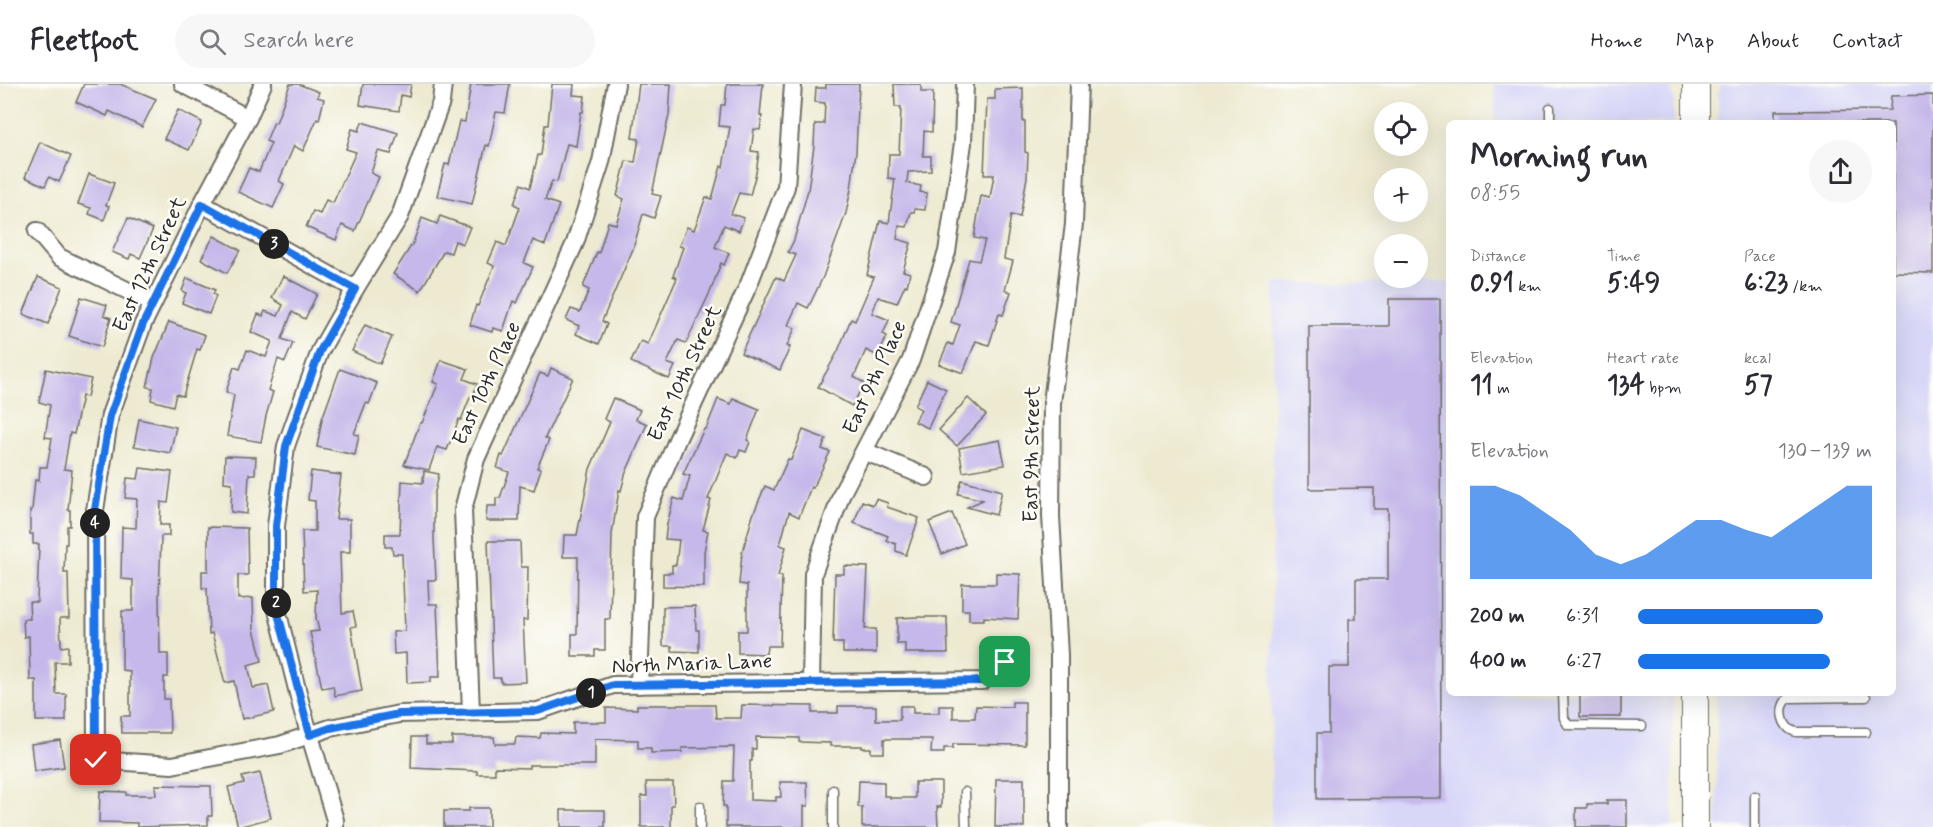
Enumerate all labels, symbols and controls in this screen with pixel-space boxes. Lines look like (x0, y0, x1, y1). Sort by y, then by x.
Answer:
search box (175, 14, 595, 68)
text: Fleetfoot (30, 23, 139, 60)
icon: search (196, 25, 229, 58)
text: Search here (244, 27, 354, 55)
text: Home (1591, 27, 1643, 55)
text: Map (1676, 27, 1714, 55)
text: About (1747, 27, 1799, 55)
text: Contact (1832, 27, 1903, 55)
map controls (1374, 102, 1428, 288)
button: locate (1374, 102, 1428, 156)
text: Morning run (1470, 135, 1648, 179)
button: share (1809, 140, 1872, 203)
button: + (1374, 168, 1428, 222)
text: 08:55 (1470, 180, 1520, 207)
street label: East 12th Street (106, 191, 194, 337)
pin: 3 (259, 229, 289, 259)
text: 3 (270, 233, 278, 254)
button: − (1374, 234, 1428, 288)
text: Distance (1470, 246, 1526, 267)
text: Time (1607, 246, 1641, 267)
text: Pace (1744, 246, 1776, 267)
text: 0.91 (1470, 267, 1514, 301)
text: 5:49 (1607, 267, 1660, 301)
text: 6:23 (1744, 267, 1788, 301)
text: km (1514, 276, 1542, 297)
text: /km (1788, 276, 1823, 297)
street label: East 10th Street (641, 300, 729, 446)
street label: East 9th Place (836, 316, 914, 439)
street label: East 10th Place (446, 317, 528, 450)
text: Elevation (1470, 348, 1533, 369)
text: Heart rate (1607, 348, 1679, 369)
text: kcal (1744, 348, 1771, 369)
text: 11 (1470, 369, 1493, 403)
text: 134 (1607, 369, 1645, 403)
text: 57 (1744, 369, 1773, 403)
text: m (1493, 378, 1510, 399)
text: bpm (1645, 378, 1681, 399)
street label: East 9th Street (1017, 385, 1047, 523)
text: Elevation (1470, 438, 1549, 465)
text: 130–139 m (1778, 438, 1872, 465)
pin: 4 (80, 508, 110, 538)
text: 4 (90, 512, 100, 533)
pin: 2 (261, 588, 291, 618)
text: 2 (272, 592, 280, 613)
text: 200 m (1470, 603, 1525, 630)
text: 6:31 (1566, 603, 1599, 630)
pin (979, 636, 1030, 687)
icon: arrive (988, 645, 1021, 678)
street label: North Maria Lane (611, 647, 773, 681)
text: 400 m (1470, 648, 1526, 675)
text: 6:27 (1566, 648, 1601, 675)
pin: 1 (576, 678, 606, 708)
text: 1 (587, 682, 595, 703)
pin (70, 734, 121, 785)
icon: check (79, 743, 112, 776)

